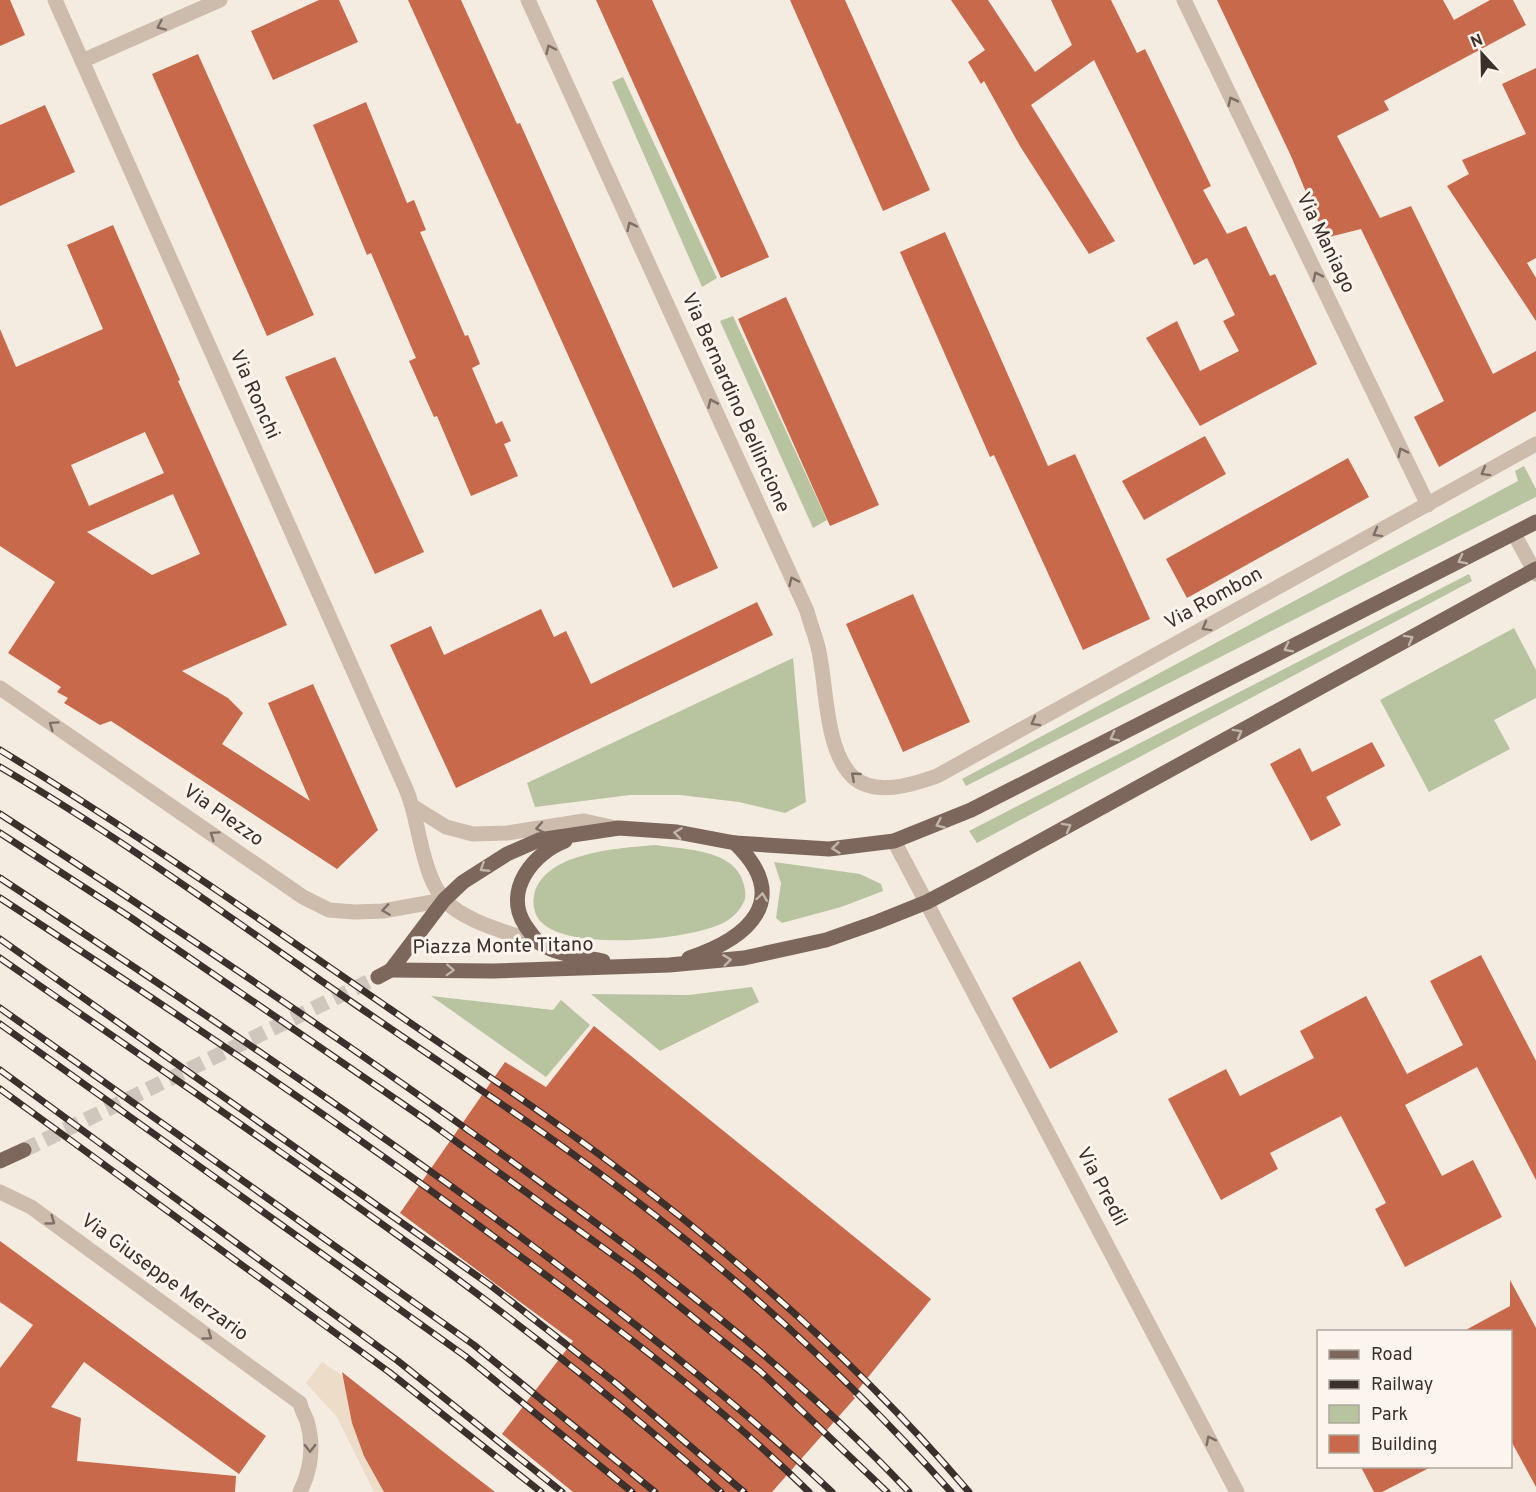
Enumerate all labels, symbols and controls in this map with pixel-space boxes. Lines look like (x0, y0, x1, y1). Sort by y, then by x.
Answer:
one-way arrow (157, 19, 168, 31)
north arrow (1452, 24, 1512, 84)
text: N (1468, 31, 1486, 53)
one-way arrow (546, 44, 558, 55)
one-way arrow (1228, 96, 1240, 107)
street label: Via Maniago (1289, 188, 1361, 298)
one-way arrow (627, 221, 639, 232)
one-way arrow (1313, 272, 1325, 283)
street label: Via Bernardino Bellincione (675, 289, 795, 517)
street label: Via Ronchi (223, 346, 285, 444)
one-way arrow (707, 399, 719, 410)
one-way arrow (1398, 448, 1410, 459)
one-way arrow (1481, 465, 1491, 477)
one-way arrow (1372, 526, 1383, 537)
one-way arrow (1458, 553, 1468, 564)
street label: Via Rombon (1160, 561, 1268, 637)
one-way arrow (788, 577, 800, 588)
one-way arrow (1202, 620, 1212, 631)
one-way arrow (1403, 635, 1413, 646)
one-way arrow (1284, 641, 1295, 653)
one-way arrow (1031, 714, 1041, 726)
one-way arrow (49, 721, 60, 732)
one-way arrow (1110, 729, 1121, 741)
one-way arrow (1232, 729, 1243, 740)
one-way arrow (851, 772, 862, 783)
street label: Via Plezzo (177, 779, 269, 853)
one-way arrow (935, 816, 946, 828)
one-way arrow (536, 821, 545, 833)
one-way arrow (1061, 822, 1072, 834)
one-way arrow (673, 827, 682, 840)
one-way arrow (209, 831, 220, 842)
one-way arrow (832, 841, 841, 854)
one-way arrow (480, 861, 491, 872)
one-way arrow (755, 892, 767, 902)
one-way arrow (382, 903, 391, 916)
street label: Piazza Monte Titano (412, 932, 594, 962)
one-way arrow (722, 954, 731, 967)
one-way arrow (445, 963, 454, 976)
street label: Via Predil (1069, 1143, 1133, 1231)
street label: Via Giuseppe Merzario (75, 1208, 253, 1348)
one-way arrow (44, 1214, 55, 1225)
one-way arrow (201, 1329, 212, 1340)
legend (1317, 1330, 1512, 1468)
text: Road (1371, 1344, 1413, 1367)
text: Railway (1371, 1374, 1433, 1397)
text: Park (1371, 1404, 1408, 1427)
text: Building (1371, 1434, 1437, 1457)
one-way arrow (1206, 1436, 1217, 1446)
one-way arrow (304, 1443, 316, 1452)

